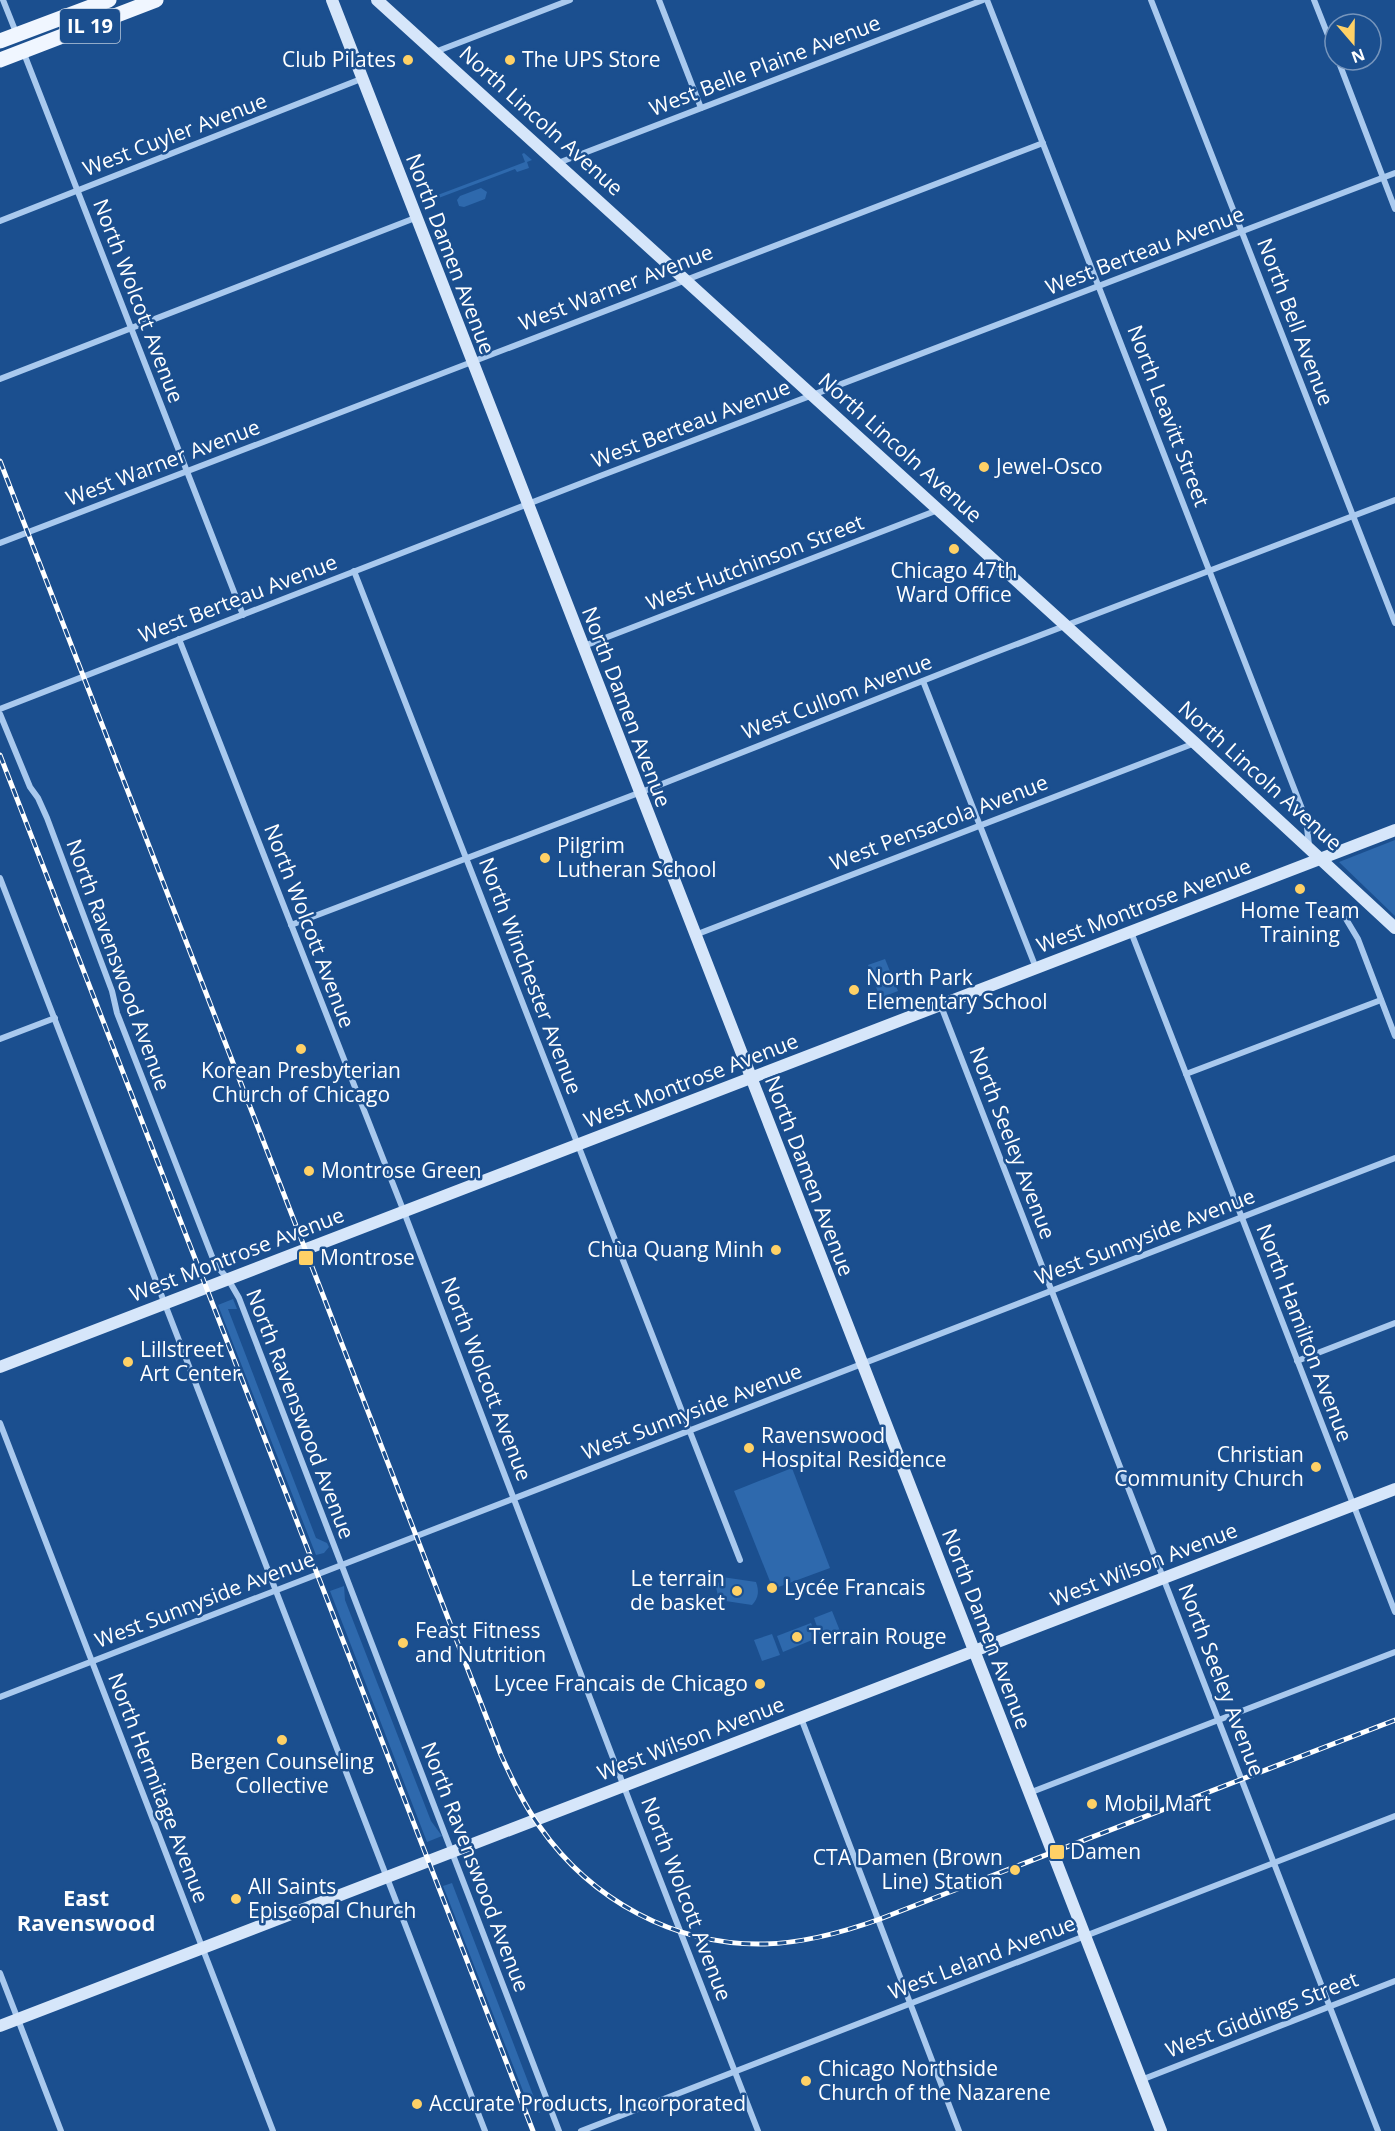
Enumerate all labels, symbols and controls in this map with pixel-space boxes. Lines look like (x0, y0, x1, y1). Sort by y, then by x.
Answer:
street label: West Belle Plaine Avenue (645, 8, 884, 122)
road number: IL 19 (60, 9, 120, 43)
north arrow (1323, 12, 1383, 72)
street label: North Lincoln Avenue (454, 39, 630, 201)
text: N (1348, 44, 1368, 69)
place label: Club Pilates (282, 45, 396, 73)
place label: The UPS Store (522, 45, 661, 73)
marker: Club Pilates (401, 53, 415, 67)
marker: The UPS Store (503, 53, 517, 67)
street label: West Cuyler Avenue (79, 86, 271, 182)
street label: North Damen Avenue (400, 149, 502, 358)
street label: North Wolcott Avenue (87, 195, 191, 407)
street label: West Berteau Avenue (1041, 199, 1248, 301)
street label: North Bell Avenue (1251, 234, 1341, 409)
street label: West Warner Avenue (515, 237, 717, 337)
street label: North Leavitt Street (1121, 321, 1216, 510)
street label: North Lincoln Avenue (813, 366, 989, 528)
street label: West Berteau Avenue (587, 372, 794, 474)
street label: West Warner Avenue (62, 412, 264, 512)
place label: Jewel-Osco (994, 452, 1103, 480)
marker: Jewel-Osco (977, 460, 991, 474)
street label: West Hutchinson Street (642, 508, 867, 616)
marker: Chicago 47th Ward Office (947, 542, 961, 556)
street label: West Berteau Avenue (134, 547, 341, 649)
place label: Chicago 47th Ward Office (890, 556, 1018, 608)
street label: North Damen Avenue (576, 602, 678, 811)
street label: West Cullom Avenue (738, 647, 936, 745)
street label: North Lincoln Avenue (1173, 694, 1349, 856)
street label: West Pensacola Avenue (826, 768, 1052, 877)
street label: North Wolcott Avenue (258, 820, 362, 1032)
place label: Pilgrim Lutheran School (557, 831, 717, 883)
street label: North Ravenswood Avenue (60, 835, 178, 1094)
marker: Pilgrim Lutheran School (538, 851, 552, 865)
street label: West Montrose Avenue (1032, 851, 1255, 959)
street label: North Winchester Avenue (473, 853, 589, 1098)
marker: Home Team Training (1293, 882, 1307, 896)
place label: Home Team Training (1240, 896, 1360, 948)
place label: North Park Elementary School (866, 963, 1048, 1015)
marker: North Park Elementary School (847, 983, 861, 997)
street label: West Montrose Avenue (579, 1026, 802, 1134)
marker: Korean Presbyterian Church of Chicago (294, 1042, 308, 1056)
street label: North Seeley Avenue (963, 1042, 1063, 1243)
place label: Korean Presbyterian Church of Chicago (201, 1056, 401, 1108)
street label: North Damen Avenue (759, 1071, 861, 1280)
place label: Montrose Green (321, 1156, 482, 1184)
marker: Montrose Green (302, 1164, 316, 1178)
street label: West Sunnyside Avenue (1031, 1181, 1259, 1291)
street label: West Montrose Avenue (125, 1200, 348, 1308)
street label: North Hamilton Avenue (1250, 1220, 1360, 1446)
place label: Chùa Quang Minh (587, 1235, 764, 1263)
place label: Montrose (320, 1243, 415, 1271)
marker: Chùa Quang Minh (769, 1243, 783, 1257)
marker: Montrose (297, 1249, 315, 1267)
street label: North Wolcott Avenue (435, 1273, 539, 1485)
street label: North Ravenswood Avenue (240, 1285, 362, 1543)
place label: Lillstreet Art Center (140, 1335, 241, 1387)
marker: Lillstreet Art Center (121, 1355, 135, 1369)
street label: West Sunnyside Avenue (578, 1356, 806, 1466)
place label: Ravenswood Hospital Residence (761, 1421, 947, 1473)
place label: Christian Community Church (1114, 1440, 1304, 1492)
marker: Ravenswood Hospital Residence (742, 1441, 756, 1455)
marker: Christian Community Church (1309, 1460, 1323, 1474)
street label: West Wilson Avenue (1046, 1515, 1241, 1613)
street label: North Damen Avenue (936, 1524, 1038, 1733)
street label: West Sunnyside Avenue (91, 1544, 319, 1654)
place label: Le terrain de basket (630, 1564, 725, 1616)
place label: Lycée Francais (784, 1573, 926, 1601)
street label: North Seeley Avenue (1172, 1579, 1272, 1780)
marker: Lycée Francais (765, 1581, 779, 1595)
marker: Le terrain de basket (730, 1584, 744, 1598)
place label: Feast Fitness and Nutrition (415, 1616, 546, 1668)
place label: Terrain Rouge (809, 1622, 947, 1650)
marker: Terrain Rouge (790, 1630, 804, 1644)
marker: Feast Fitness and Nutrition (396, 1636, 410, 1650)
street label: North Hermitage Avenue (102, 1669, 216, 1907)
place label: Lycee Francais de Chicago (494, 1669, 748, 1697)
marker: Lycee Francais de Chicago (753, 1677, 767, 1691)
street label: West Wilson Avenue (593, 1689, 788, 1787)
marker: Bergen Counseling Collective (275, 1733, 289, 1747)
street label: North Ravenswood Avenue (415, 1738, 537, 1996)
place label: Bergen Counseling Collective (190, 1747, 374, 1799)
place label: Mobil Mart (1104, 1789, 1211, 1817)
street label: North Wolcott Avenue (635, 1793, 739, 2005)
marker: Mobil Mart (1085, 1797, 1099, 1811)
place label: Damen (1070, 1837, 1141, 1865)
place label: CTA Damen (Brown Line) Station (813, 1843, 1003, 1895)
marker: Damen (1048, 1843, 1066, 1861)
marker: CTA Damen (Brown Line) Station (1008, 1863, 1022, 1877)
place label: All Saints Episcopal Church (248, 1872, 416, 1924)
district label: East Ravenswood (17, 1882, 155, 1937)
marker: All Saints Episcopal Church (229, 1892, 243, 1906)
street label: West Leland Avenue (884, 1908, 1079, 2006)
street label: West Giddings Street (1161, 1964, 1362, 2064)
place label: Chicago Northside Church of the Nazarene (818, 2054, 1051, 2106)
marker: Chicago Northside Church of the Nazarene (799, 2074, 813, 2088)
place label: Accurate Products, Incorporated (429, 2089, 746, 2117)
marker: Accurate Products, Incorporated (410, 2097, 424, 2111)

